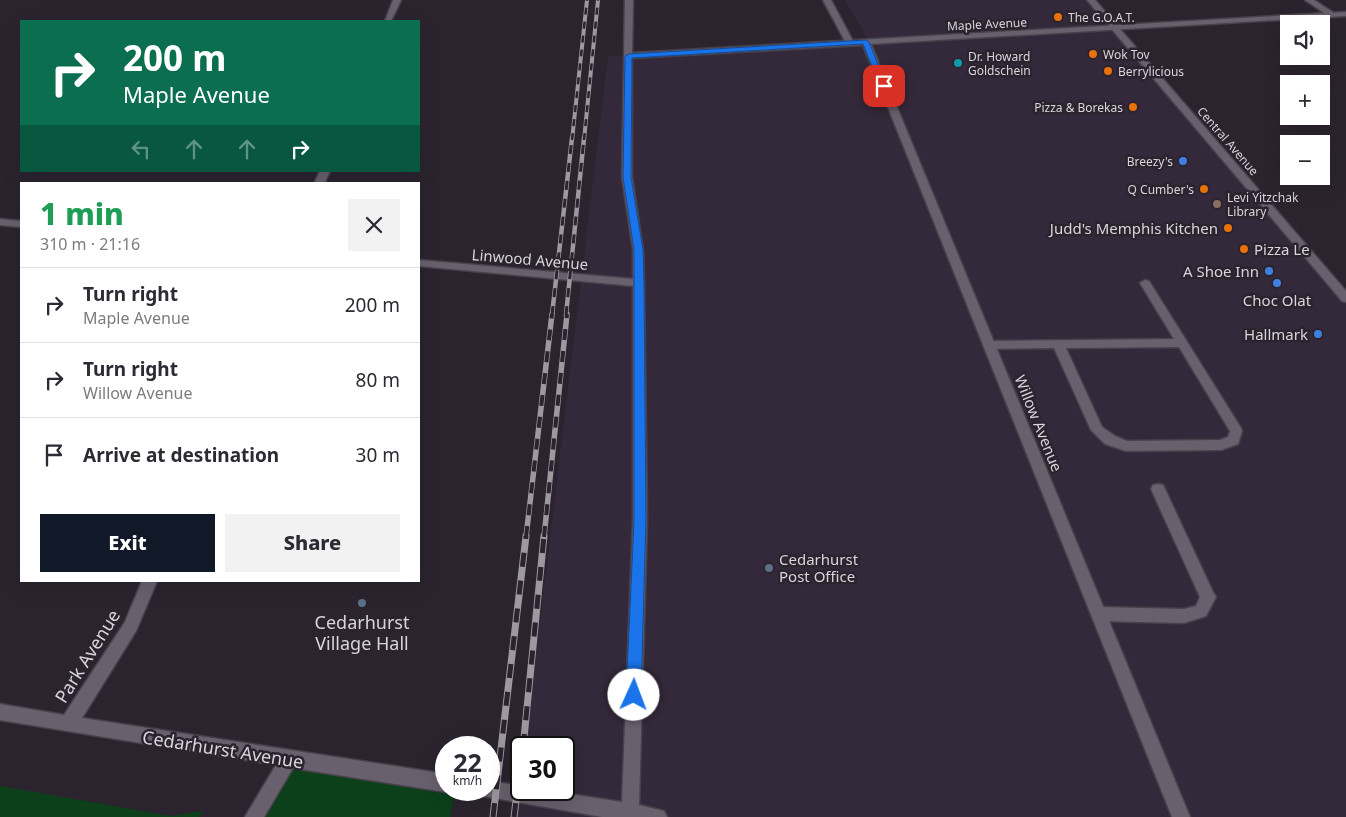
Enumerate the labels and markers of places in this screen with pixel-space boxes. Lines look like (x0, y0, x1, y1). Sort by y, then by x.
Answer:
place label: The G.O.A.T. (1068, 9, 1135, 26)
marker: The G.O.A.T. (1052, 11, 1064, 23)
place label: Wok Tov (1103, 46, 1151, 63)
place label: Dr. Howard Goldschein (968, 48, 1031, 79)
marker: Wok Tov (1087, 48, 1099, 60)
marker: Dr. Howard Goldschein (952, 57, 964, 69)
place label: Berrylicious (1118, 63, 1184, 80)
pin (863, 65, 905, 107)
marker: Berrylicious (1102, 65, 1114, 77)
place label: Pizza & Borekas (1034, 99, 1123, 116)
marker: Pizza & Borekas (1127, 101, 1139, 113)
place label: Breezy's (1127, 153, 1173, 170)
marker: Breezy's (1177, 155, 1189, 167)
place label: Q Cumber's (1128, 181, 1194, 198)
marker: Q Cumber's (1198, 183, 1210, 195)
place label: Levi Yitzchak Library (1227, 189, 1299, 220)
marker: Levi Yitzchak Library (1211, 198, 1223, 210)
place label: Judd's Memphis Kitchen (1048, 218, 1218, 238)
marker: Judd's Memphis Kitchen (1222, 222, 1234, 234)
place label: Pizza Le (1254, 239, 1310, 259)
marker: Pizza Le (1238, 243, 1250, 255)
place label: A Shoe Inn (1183, 261, 1259, 281)
marker: A Shoe Inn (1263, 265, 1275, 277)
marker: Choc Olat (1271, 277, 1283, 289)
place label: Choc Olat (1243, 290, 1312, 310)
place label: Hallmark (1244, 324, 1308, 344)
marker: Hallmark (1312, 328, 1324, 340)
place label: Cedarhurst Post Office (779, 549, 859, 586)
marker: Cedarhurst Post Office (763, 562, 775, 574)
marker: Cedarhurst Village Hall (356, 597, 368, 609)
place label: Cedarhurst Village Hall (315, 610, 410, 655)

